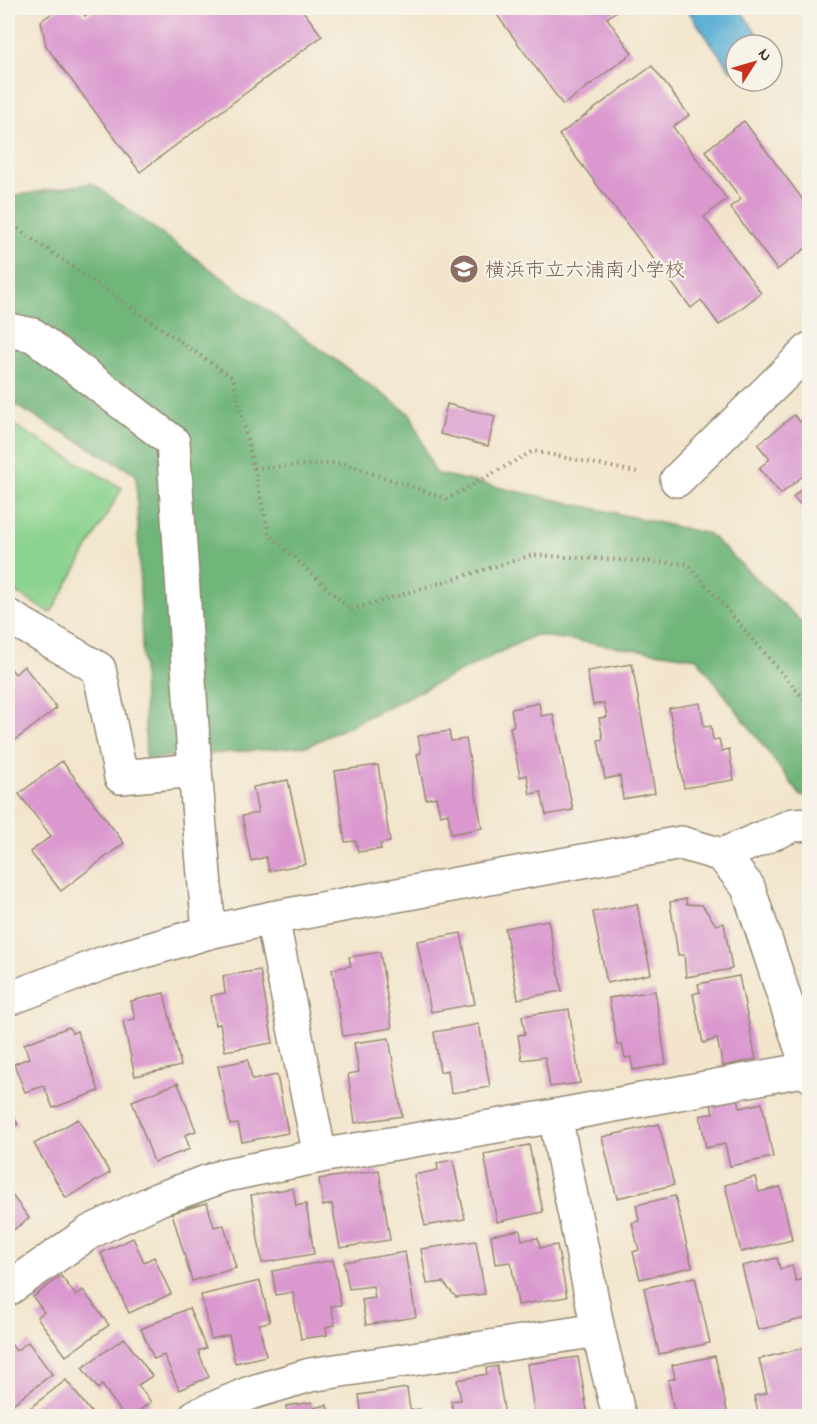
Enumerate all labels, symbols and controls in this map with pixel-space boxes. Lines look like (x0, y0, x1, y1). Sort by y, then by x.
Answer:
north arrow (724, 33, 784, 93)
text: N (752, 44, 777, 67)
school or university icon: 横浜市立六浦南小学校 (448, 253, 480, 285)
place label: 横浜市立六浦南小学校 (485, 257, 685, 286)

